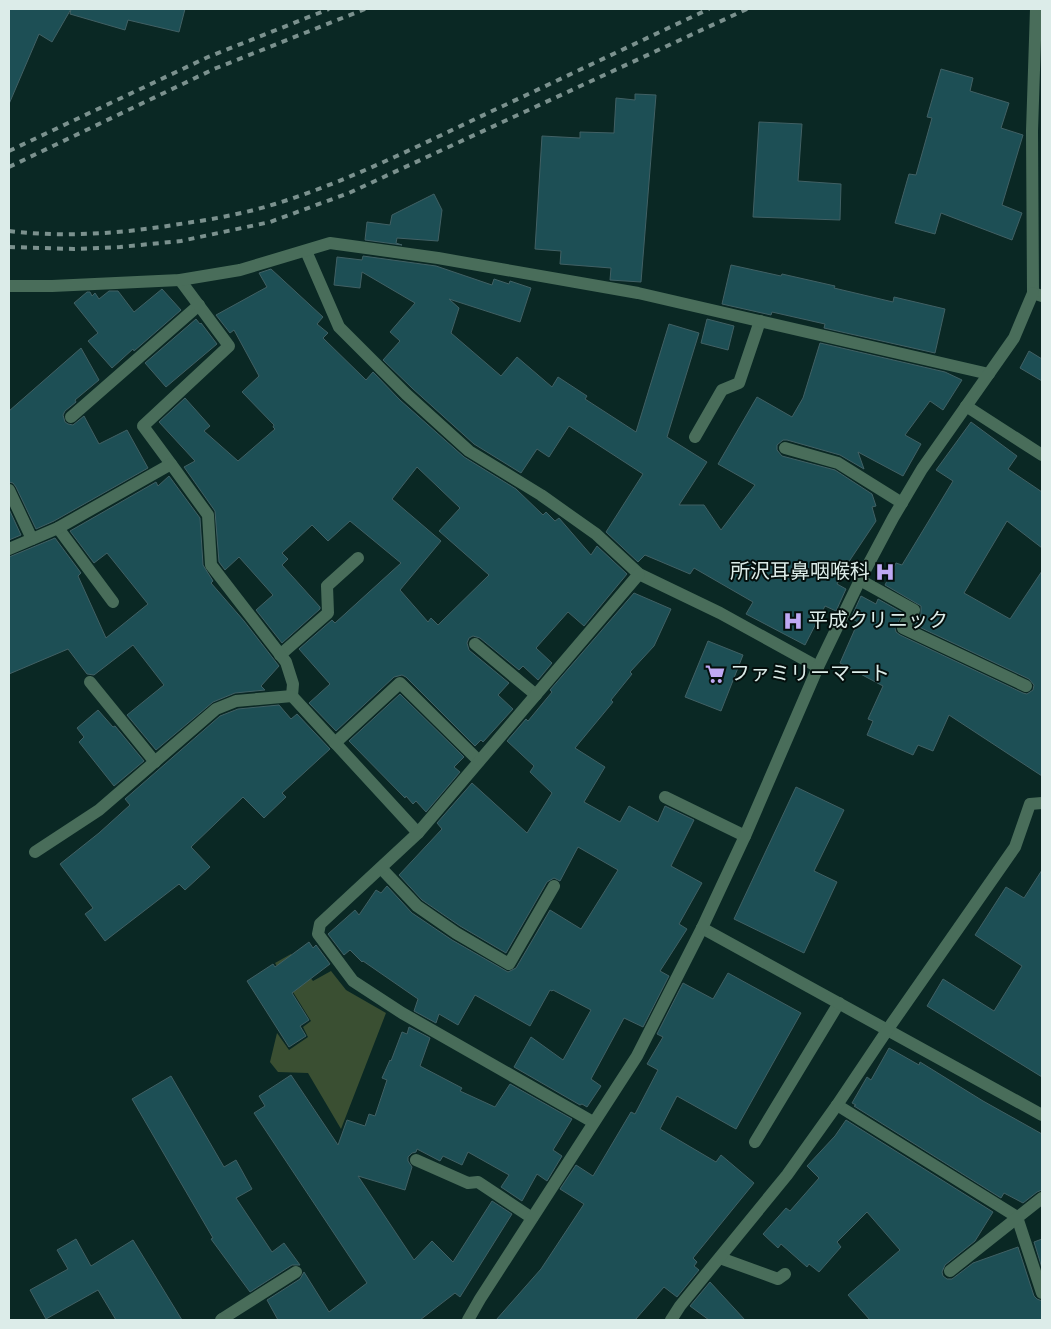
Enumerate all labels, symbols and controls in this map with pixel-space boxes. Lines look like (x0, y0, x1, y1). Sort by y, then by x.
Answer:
place label: 所沢耳鼻咽喉科 (730, 561, 870, 582)
hospital icon: 所沢耳鼻咽喉科 (874, 561, 896, 583)
hospital icon: 平成クリニック (782, 610, 804, 632)
place label: 平成クリニック (808, 610, 948, 631)
supermarket icon: ファミリーマート (704, 663, 726, 685)
place label: ファミリーマート (730, 664, 890, 684)

